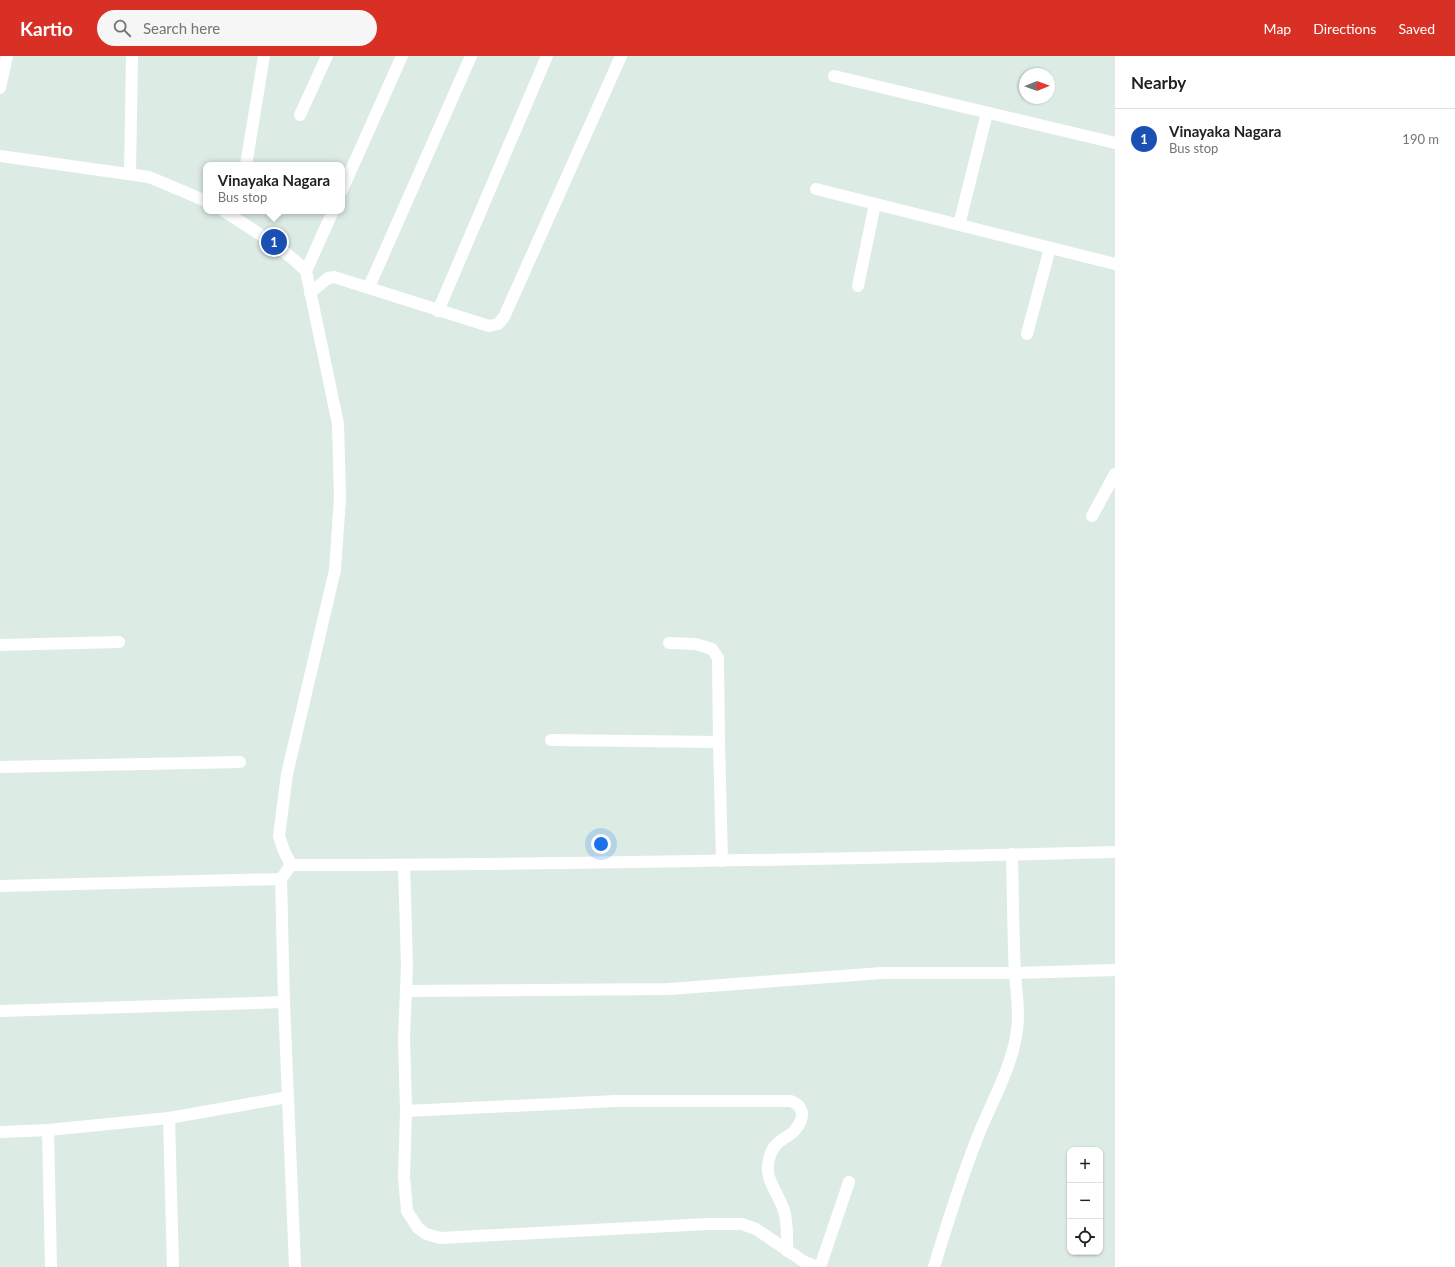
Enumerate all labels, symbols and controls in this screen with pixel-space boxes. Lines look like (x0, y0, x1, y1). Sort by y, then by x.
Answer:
search box (97, 10, 377, 46)
text: Kartio (20, 17, 73, 40)
icon: search (111, 17, 133, 39)
text: Search here (143, 19, 220, 37)
text: Map (1264, 20, 1291, 37)
text: Directions (1313, 20, 1376, 37)
text: Saved (1398, 20, 1435, 37)
north arrow (1019, 68, 1055, 104)
text: Nearby (1131, 72, 1186, 93)
text: Vinayaka Nagara (1169, 122, 1281, 140)
text: 1 (1140, 131, 1148, 147)
text: 190 m (1402, 131, 1439, 147)
text: Bus stop (1169, 140, 1218, 156)
popup (203, 162, 345, 214)
text: Vinayaka Nagara (218, 171, 330, 189)
text: Bus stop (218, 189, 267, 205)
pin: 1 (261, 227, 287, 257)
your location (591, 834, 611, 854)
map controls (1067, 1147, 1103, 1255)
button: + (1067, 1147, 1103, 1183)
button: − (1067, 1183, 1103, 1219)
button: locate (1067, 1219, 1103, 1255)

